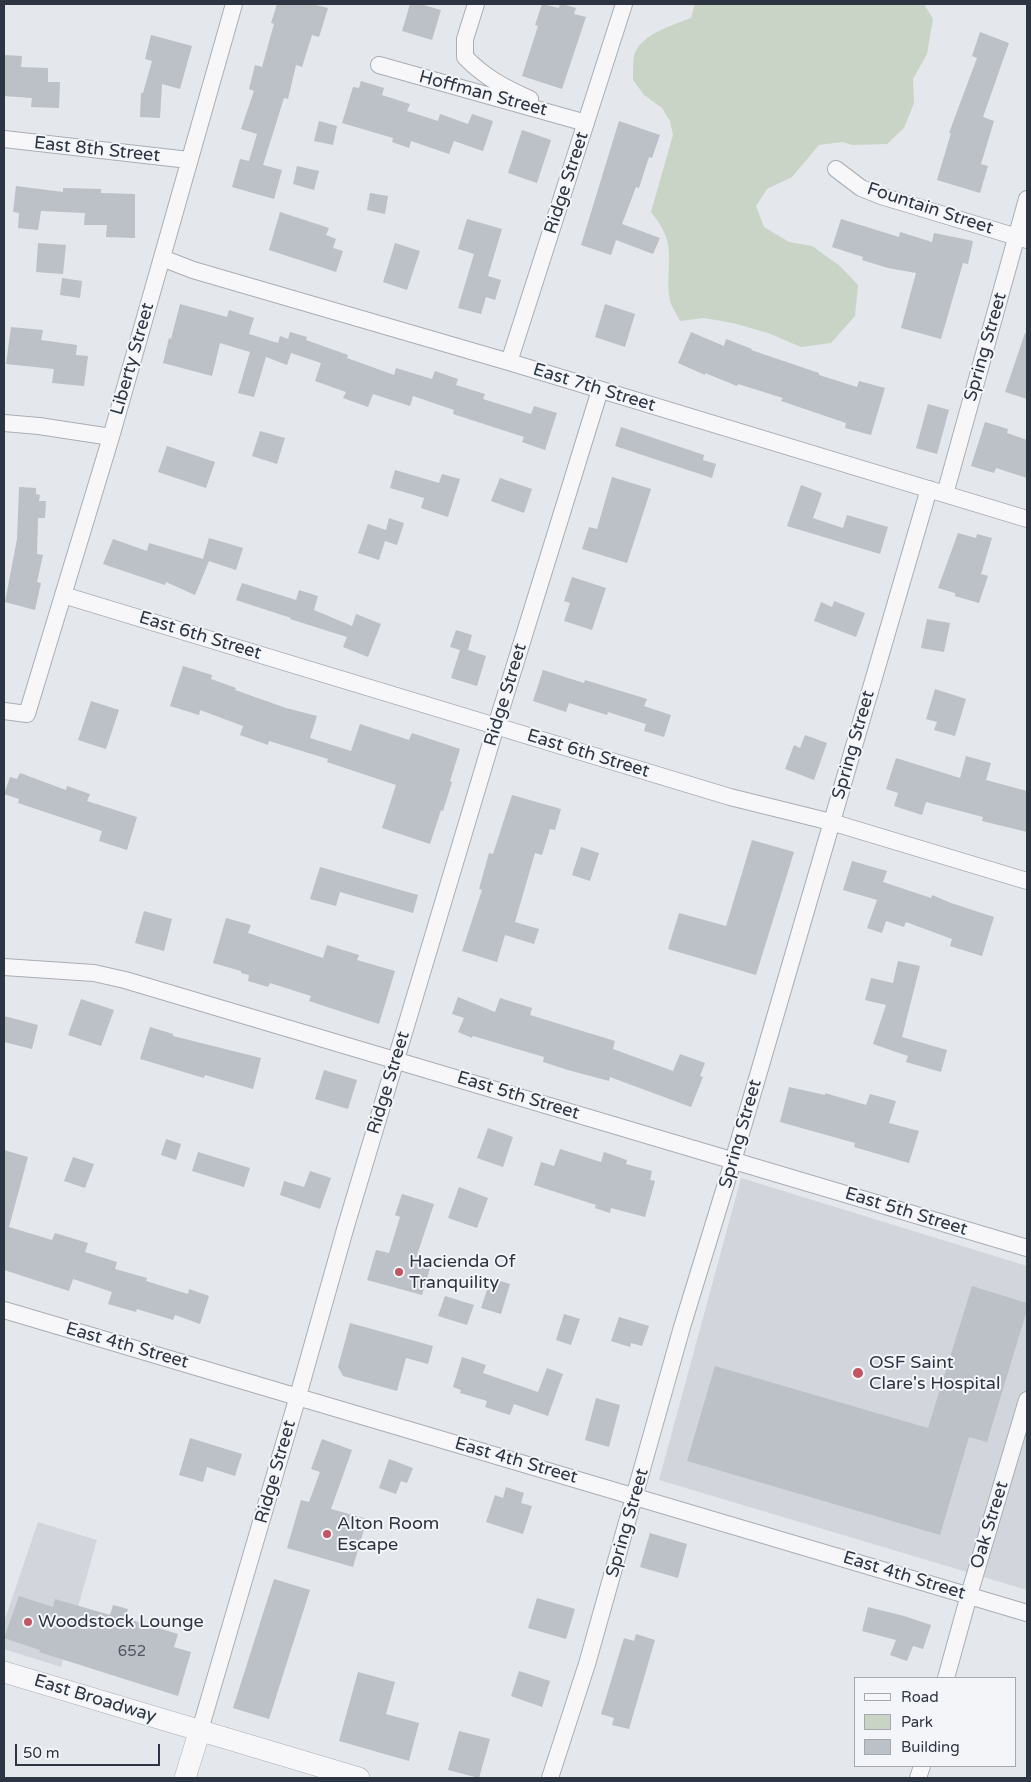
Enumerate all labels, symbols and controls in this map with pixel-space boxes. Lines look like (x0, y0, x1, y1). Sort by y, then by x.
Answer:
street label: Hoffman Street (417, 67, 549, 121)
street label: Ridge Street (540, 129, 594, 237)
street label: East 8th Street (33, 133, 161, 167)
street label: Fountain Street (864, 178, 996, 240)
street label: Spring Street (960, 290, 1012, 404)
street label: Liberty Street (107, 300, 159, 418)
street label: East 7th Street (530, 359, 658, 417)
street label: East 6th Street (136, 607, 264, 665)
street label: Ridge Street (480, 641, 532, 749)
street label: Spring Street (828, 688, 880, 802)
street label: East 6th Street (524, 725, 652, 783)
street label: Ridge Street (363, 1029, 415, 1137)
street label: East 5th Street (454, 1067, 582, 1125)
street label: Spring Street (715, 1077, 767, 1191)
street label: East 5th Street (842, 1183, 970, 1241)
place label: Hacienda Of Tranquility (409, 1251, 516, 1294)
marker: Hacienda Of Tranquility (393, 1266, 405, 1278)
street label: East 4th Street (63, 1318, 191, 1374)
place label: OSF Saint Clare's Hospital (869, 1352, 1000, 1395)
marker: OSF Saint Clare's Hospital (851, 1366, 865, 1380)
street label: Ridge Street (251, 1418, 301, 1526)
street label: East 4th Street (452, 1433, 580, 1489)
street label: Spring Street (602, 1466, 654, 1580)
street label: Oak Street (966, 1479, 1014, 1571)
place label: Alton Room Escape (337, 1513, 439, 1556)
marker: Alton Room Escape (321, 1528, 333, 1540)
street label: East 4th Street (840, 1547, 968, 1605)
place label: Woodstock Lounge (38, 1611, 204, 1633)
marker: Woodstock Lounge (22, 1616, 34, 1628)
house number: 652 (118, 1643, 146, 1661)
street label: East Broadway (31, 1670, 159, 1728)
legend (854, 1677, 1016, 1767)
text: Road (901, 1688, 939, 1706)
text: Park (901, 1713, 933, 1731)
scale bar (18, 1734, 162, 1766)
text: Building (901, 1738, 960, 1756)
text: 50 m (23, 1744, 60, 1762)

